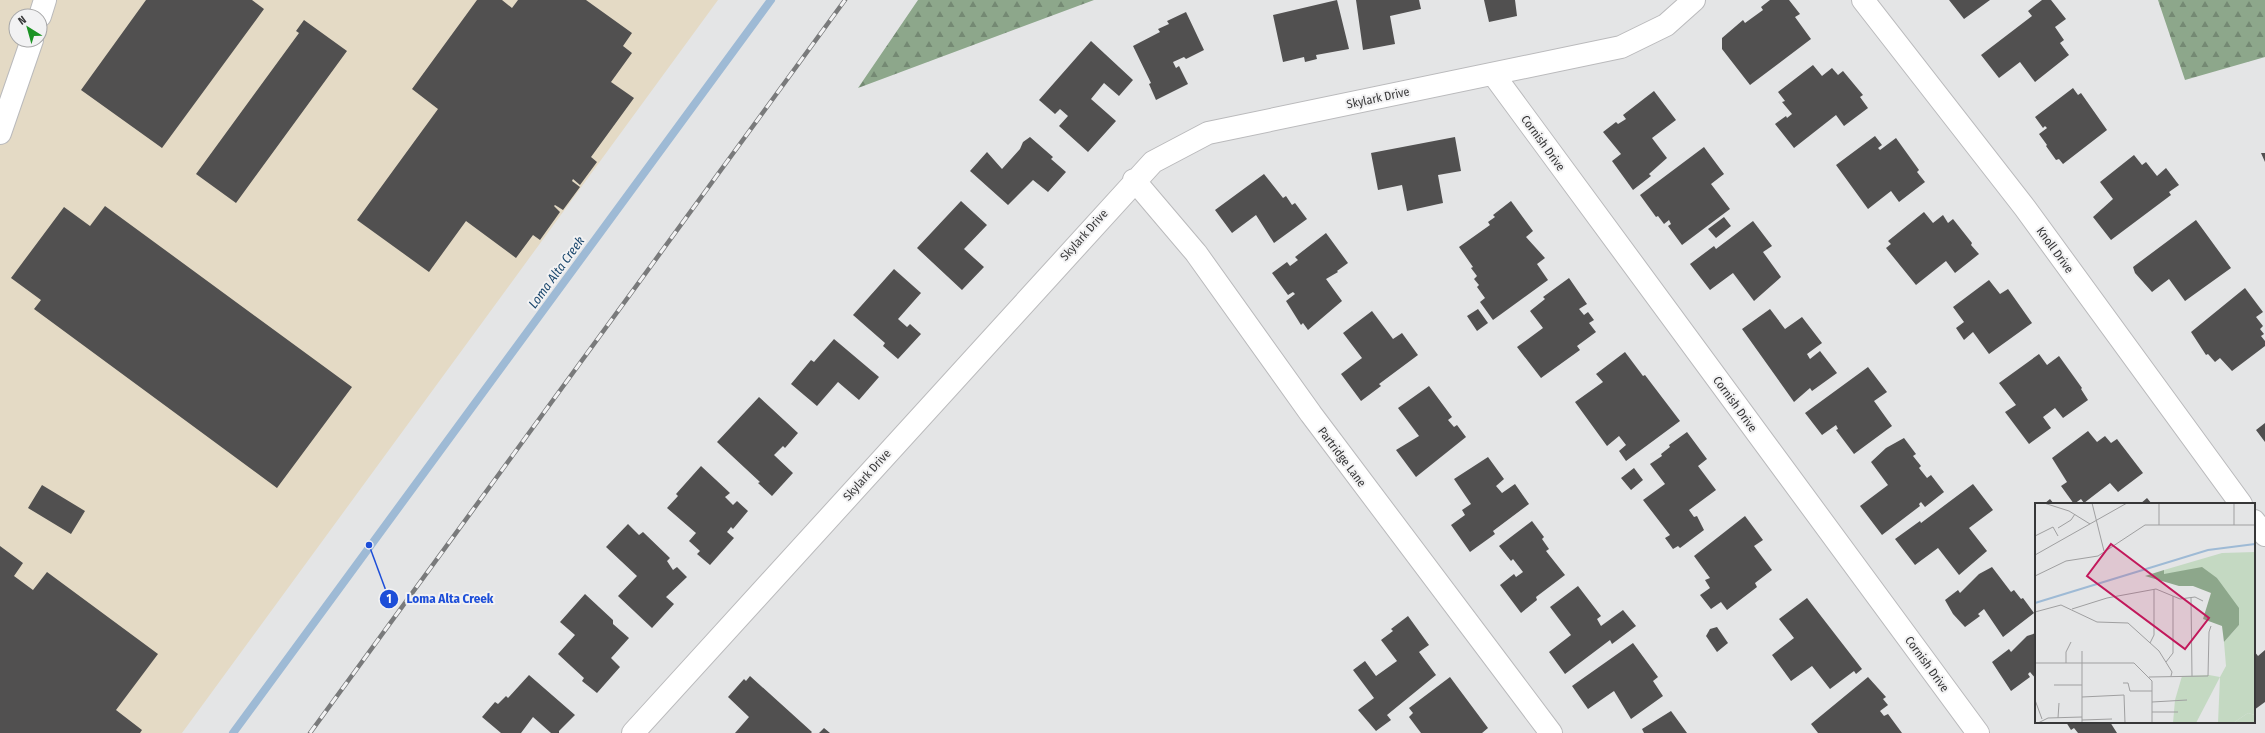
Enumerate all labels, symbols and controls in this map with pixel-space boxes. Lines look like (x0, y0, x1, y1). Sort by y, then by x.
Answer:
north arrow (8, 8, 48, 48)
text: N (16, 13, 29, 28)
street label: Skylark Drive (1345, 84, 1411, 111)
street label: Cornish Drive (1518, 112, 1568, 174)
street label: Skylark Drive (1057, 207, 1111, 263)
street label: Knoll Drive (2034, 224, 2076, 276)
water label: Loma Alta Creek (525, 233, 588, 311)
street label: Cornish Drive (1710, 373, 1760, 435)
street label: Partridge Lane (1315, 424, 1369, 490)
street label: Skylark Drive (840, 447, 894, 503)
inset map (2035, 503, 2255, 723)
callout: Loma Alta Creek (379, 586, 501, 611)
text: Loma Alta Creek (407, 591, 494, 606)
text: 1 (386, 592, 392, 606)
street label: Cornish Drive (1902, 633, 1952, 695)

